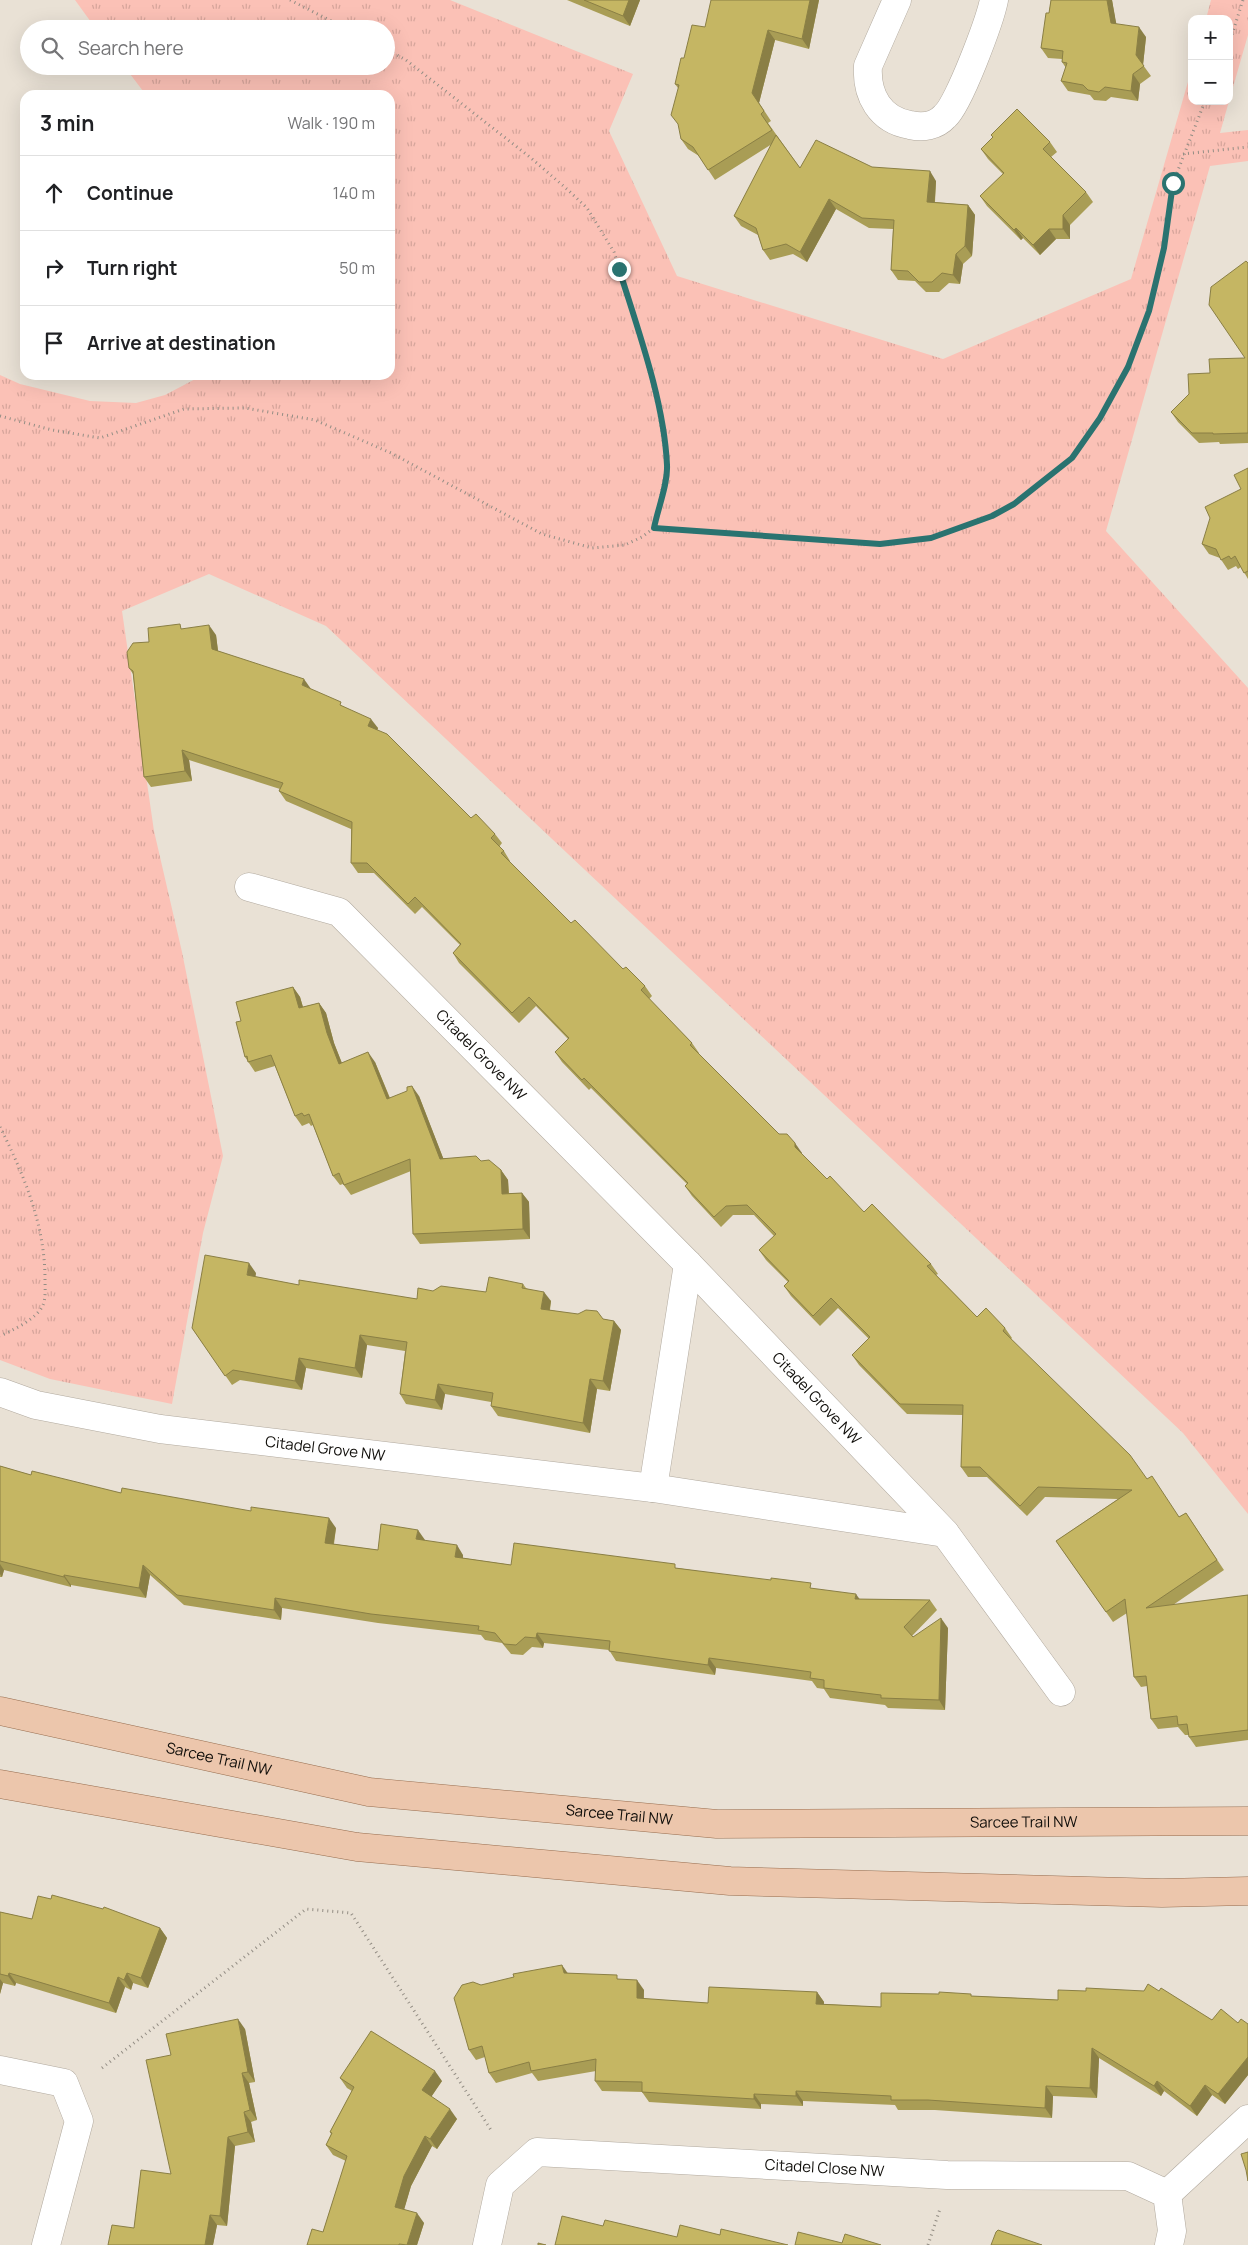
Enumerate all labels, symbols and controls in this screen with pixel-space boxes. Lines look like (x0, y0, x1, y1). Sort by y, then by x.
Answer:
map controls (1188, 15, 1233, 105)
button: + (1188, 15, 1233, 60)
search box (20, 20, 395, 75)
icon: search (38, 34, 66, 62)
text: Search here (78, 35, 184, 61)
button: − (1188, 60, 1233, 105)
text: 3 min (40, 109, 94, 137)
text: Walk · 190 m (287, 112, 375, 134)
route start (1162, 172, 1185, 195)
icon: ahead (40, 179, 68, 207)
text: Continue (87, 180, 173, 206)
text: 140 m (333, 182, 375, 204)
icon: right (40, 254, 68, 282)
text: Turn right (87, 255, 177, 281)
text: 50 m (339, 257, 375, 279)
route end (608, 258, 631, 281)
icon: arrive (40, 329, 68, 357)
text: Arrive at destination (87, 330, 276, 356)
street label: Citadel Grove NW (431, 1005, 531, 1105)
street label: Citadel Grove NW (768, 1347, 866, 1449)
street label: Citadel Grove NW (264, 1431, 386, 1466)
street label: Sarcee Trail NW (164, 1737, 274, 1780)
street label: Sarcee Trail NW (565, 1799, 674, 1830)
street label: Sarcee Trail NW (970, 1811, 1078, 1833)
street label: Citadel Close NW (764, 2154, 885, 2181)

